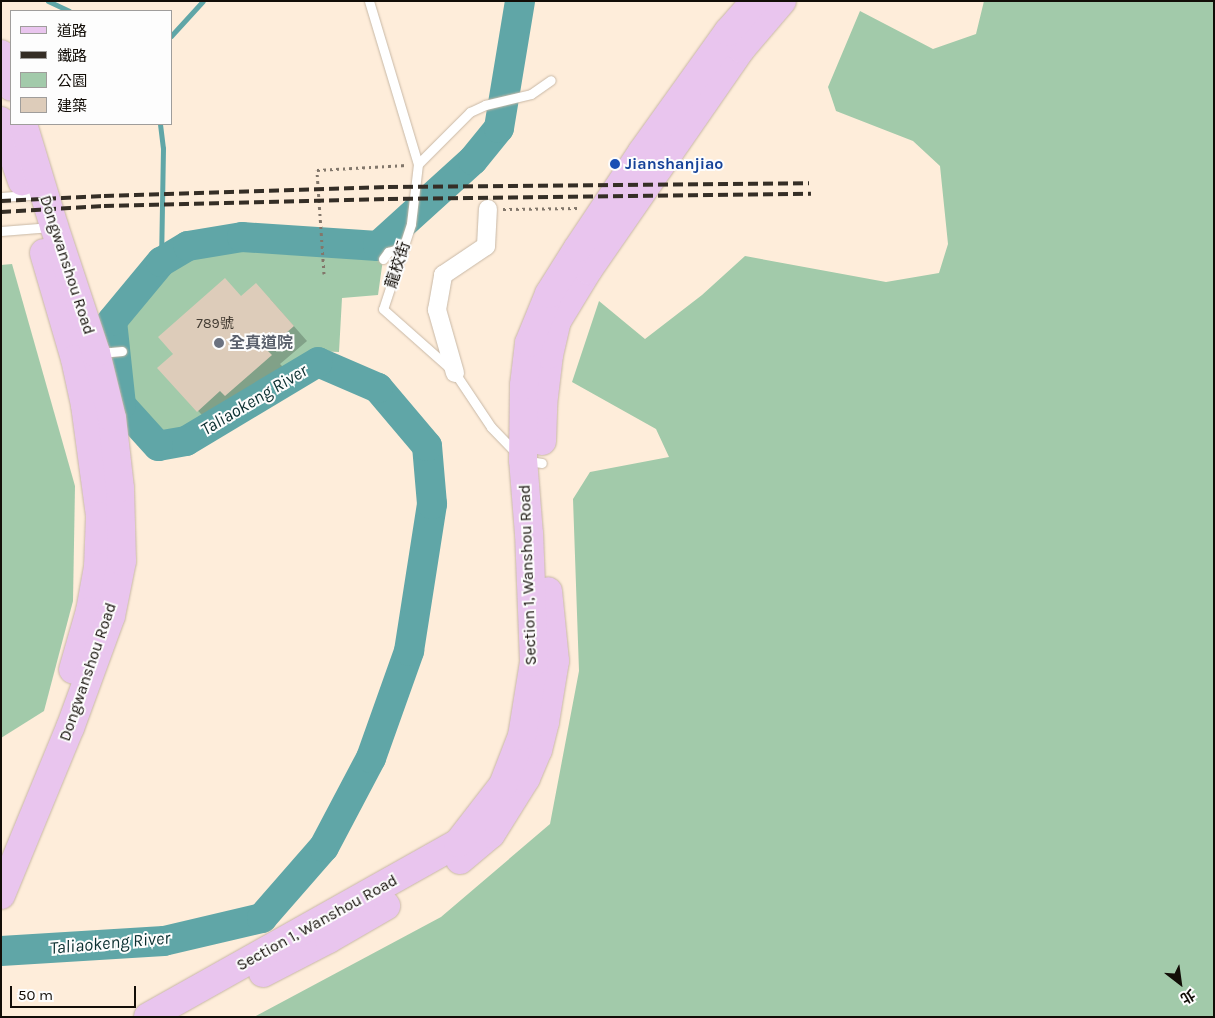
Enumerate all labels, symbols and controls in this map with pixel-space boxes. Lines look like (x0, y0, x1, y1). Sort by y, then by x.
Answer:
legend (10, 10, 172, 125)
text: 道路 (57, 22, 87, 40)
text: 鐵路 (57, 47, 87, 65)
text: 公園 (57, 72, 87, 90)
text: 建築 (57, 97, 87, 115)
place label: Jianshanjiao (625, 154, 723, 174)
marker: Jianshanjiao (609, 158, 621, 170)
street label: Dongwanshou Road (35, 193, 99, 337)
street label: 龍校街 (381, 239, 415, 291)
house number: 789號 (196, 316, 234, 332)
place label: 全真道院 (229, 333, 293, 353)
marker: 全真道院 (213, 337, 225, 349)
water label: Taliaokeng River (197, 360, 311, 440)
street label: Section 1, Wanshou Road (515, 484, 541, 666)
street label: Dongwanshou Road (55, 600, 121, 744)
street label: Section 1, Wanshou Road (233, 871, 401, 975)
water label: Taliaokeng River (49, 927, 171, 959)
north arrow (1155, 958, 1205, 1008)
scale bar (12, 976, 139, 1008)
text: 50 m (18, 986, 53, 1004)
text: 北 (1177, 986, 1198, 1007)

